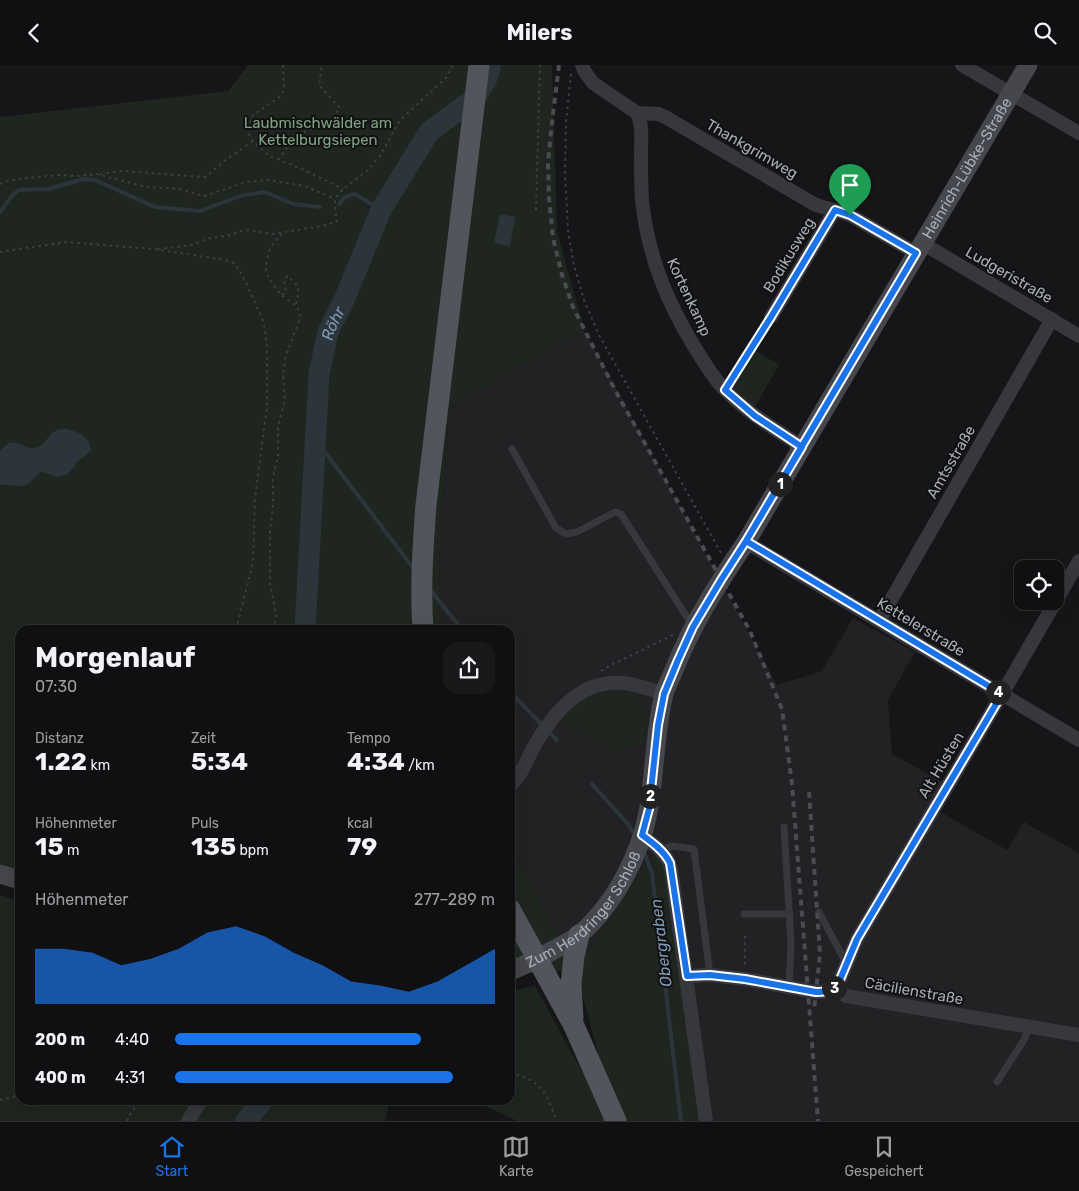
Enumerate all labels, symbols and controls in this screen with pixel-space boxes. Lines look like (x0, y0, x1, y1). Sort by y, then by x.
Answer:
icon: back (20, 19, 48, 47)
text: Milers (506, 19, 573, 46)
icon: search (1031, 19, 1059, 47)
street label: Heinrich-Lübke-Straße (918, 94, 1016, 242)
park label: Laubmischwälder am Kettelburgsiepen (244, 114, 392, 149)
street label: Thankgrimweg (703, 115, 801, 183)
pin (829, 164, 871, 215)
icon: arrive (836, 171, 864, 199)
street label: Bodikusweg (760, 214, 818, 296)
street label: Ludgeristraße (962, 243, 1056, 307)
street label: Kortenkamp (663, 255, 715, 339)
water label: Röhr (317, 302, 349, 342)
street label: Amtsstraße (923, 422, 979, 502)
pin: 1 (768, 471, 792, 497)
text: 1 (777, 476, 784, 493)
map controls (1014, 560, 1064, 610)
button: locate (1014, 560, 1064, 610)
street label: Kettelerstraße (874, 594, 968, 660)
text: Morgenlauf (35, 641, 195, 674)
button: share (443, 642, 495, 694)
text: 07:30 (35, 677, 77, 696)
pin: 4 (986, 679, 1010, 705)
text: 4 (994, 684, 1003, 701)
street label: Alt Hüsten (914, 729, 968, 801)
text: Distanz (35, 730, 84, 747)
text: Zeit (191, 730, 216, 747)
text: Tempo (347, 730, 390, 747)
text: 1.22 (35, 747, 87, 776)
text: 5:34 (191, 747, 248, 776)
text: 4:34 (347, 747, 405, 776)
text: km (87, 757, 110, 774)
text: /km (405, 757, 435, 774)
pin: 2 (638, 783, 662, 809)
text: 2 (646, 788, 655, 805)
text: Höhenmeter (35, 815, 117, 832)
text: Puls (191, 815, 219, 832)
text: kcal (347, 815, 373, 832)
text: 15 (35, 832, 64, 861)
text: 135 (191, 832, 236, 861)
text: 79 (347, 832, 377, 861)
text: m (64, 842, 79, 859)
text: bpm (236, 842, 269, 859)
street label: Zum Herdringer Schloß (523, 848, 645, 972)
text: Höhenmeter (35, 890, 128, 909)
text: 277–289 m (414, 890, 495, 909)
water label: Obergraben (646, 898, 676, 988)
street label: Cäcilienstraße (863, 973, 965, 1009)
pin: 3 (822, 975, 846, 1001)
text: 3 (830, 980, 839, 997)
text: 200 m (35, 1030, 85, 1049)
text: 4:40 (115, 1030, 149, 1049)
text: 400 m (35, 1068, 86, 1087)
text: 4:31 (115, 1068, 145, 1087)
tab: Start (155, 1133, 188, 1180)
tab: Karte (499, 1133, 534, 1180)
tab: Gespeichert (845, 1133, 924, 1180)

